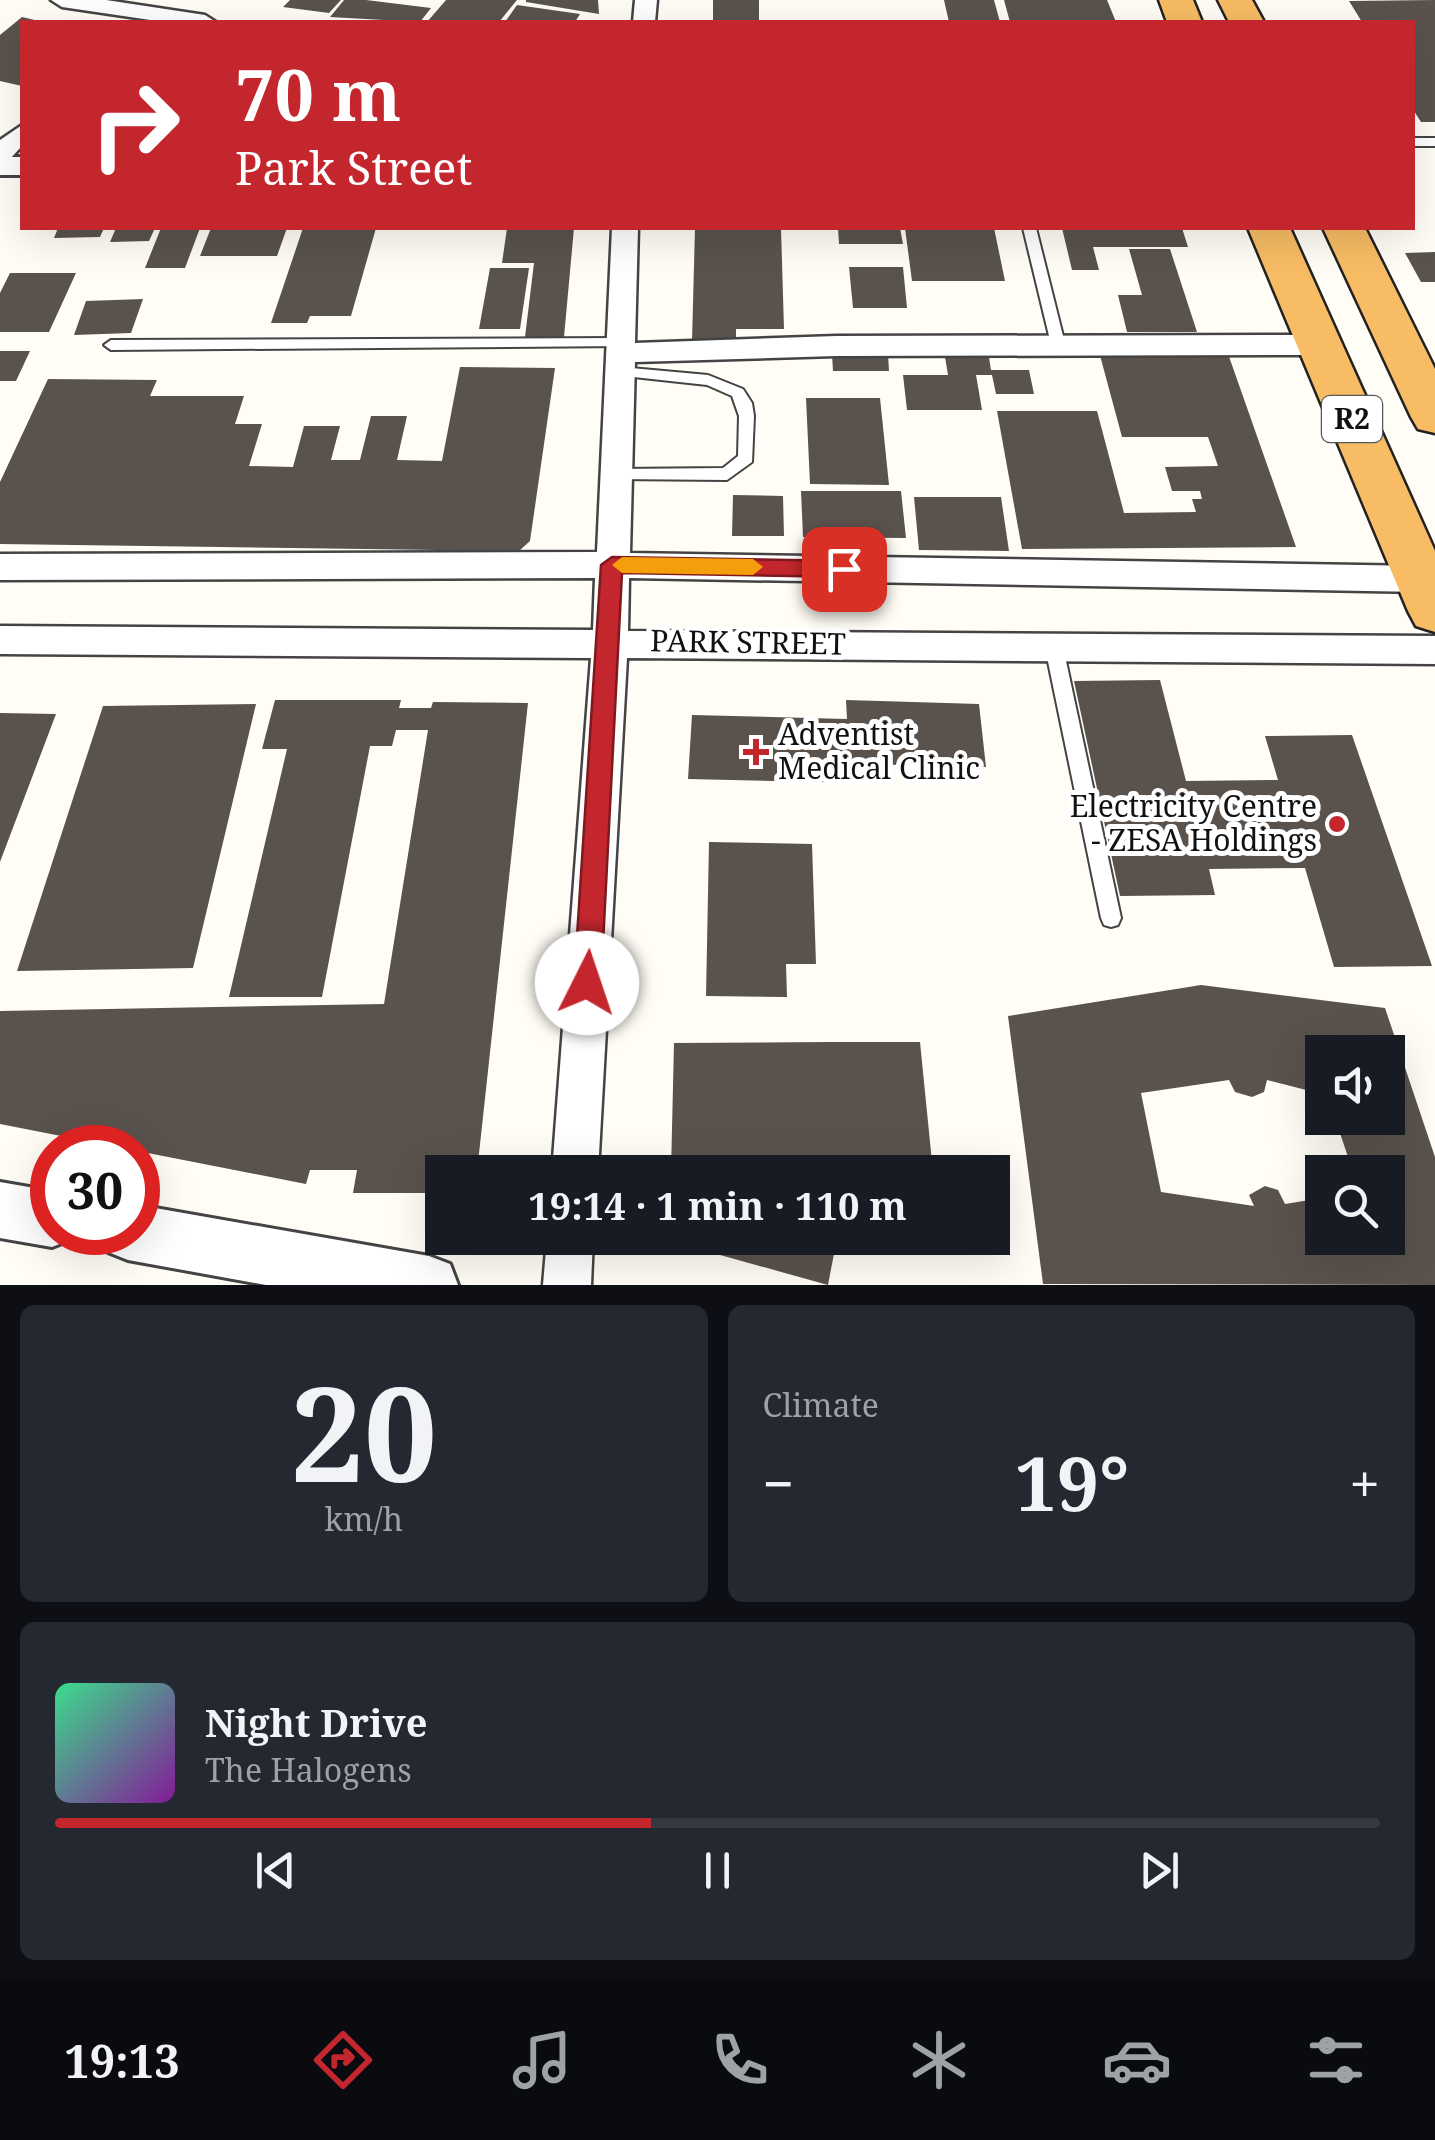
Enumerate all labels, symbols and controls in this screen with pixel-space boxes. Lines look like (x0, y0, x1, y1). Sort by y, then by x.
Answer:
text: 70 m (235, 46, 401, 142)
icon: right (70, 60, 200, 190)
text: Park Street (235, 137, 472, 198)
road number: R2 (1322, 396, 1382, 442)
pin (802, 527, 887, 612)
icon: arrive (817, 542, 872, 597)
street label: PARK STREET (650, 619, 846, 664)
place label: Adventist Medical Clinic (778, 713, 980, 788)
marker: Adventist Medical Clinic (743, 739, 769, 765)
place label: Electricity Centre - ZESA Holdings (1070, 785, 1317, 860)
marker: Electricity Centre - ZESA Holdings (1326, 813, 1348, 835)
position arrow (535, 931, 639, 1035)
map controls (1305, 1035, 1405, 1255)
button: sound (1305, 1035, 1405, 1135)
speed limit sign: 30 (30, 1125, 160, 1255)
button: search (1305, 1155, 1405, 1255)
text: 19:14 · 1 min · 110 m (528, 1179, 907, 1231)
text: 20 (290, 1343, 437, 1520)
text: Climate (763, 1383, 879, 1426)
text: 19° (1014, 1431, 1129, 1533)
text: − (763, 1445, 794, 1520)
text: + (1349, 1445, 1380, 1520)
text: km/h (325, 1497, 403, 1540)
text: Night Drive (205, 1696, 427, 1748)
text: The Halogens (205, 1748, 412, 1791)
icon: previous (248, 1843, 303, 1898)
icon: pause (690, 1843, 745, 1898)
icon: next (1132, 1843, 1187, 1898)
icon: directions (308, 2025, 378, 2095)
icon: music (507, 2025, 577, 2095)
icon: phone (705, 2025, 775, 2095)
icon: climate (904, 2025, 974, 2095)
icon: car (1102, 2025, 1172, 2095)
icon: filters (1301, 2025, 1371, 2095)
text: 19:13 (64, 2030, 180, 2091)

